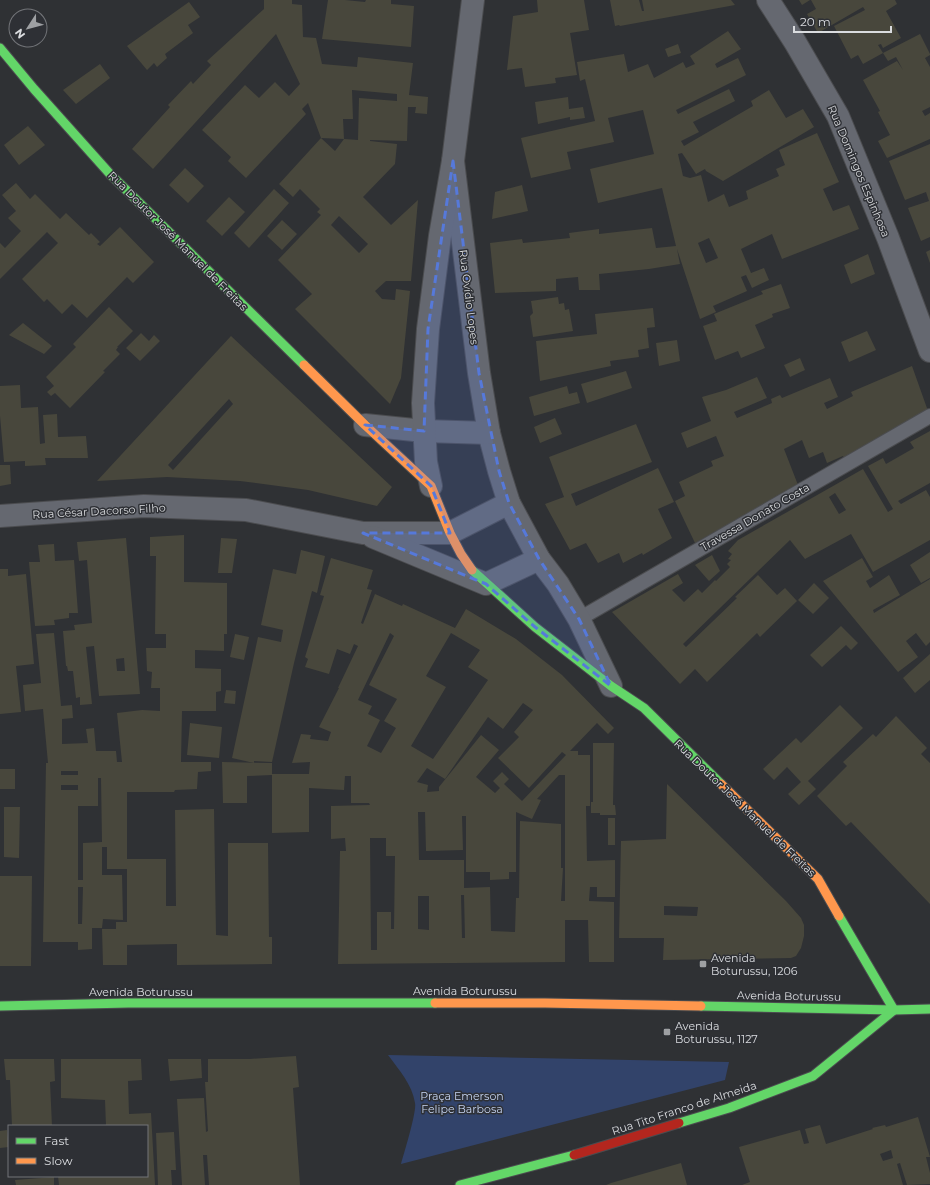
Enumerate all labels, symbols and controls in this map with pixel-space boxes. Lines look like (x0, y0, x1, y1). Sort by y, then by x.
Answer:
north arrow (8, 8, 48, 48)
scale bar (794, 8, 891, 34)
text: 20 m (800, 14, 831, 29)
text: N (12, 26, 28, 42)
street label: Rua Domingos Espinhosa (825, 103, 893, 239)
street label: Rua Doutor José Manuel de Freitas (105, 168, 251, 314)
street label: Rua Ovídio Lopes (456, 249, 482, 346)
street label: Travessa Donato Costa (698, 480, 812, 554)
street label: Rua César Dacorso Filho (32, 501, 166, 521)
street label: Rua Doutor José Manuel de Freitas (671, 736, 819, 880)
place label: Avenida Boturussu, 1206 (711, 951, 798, 978)
marker: Avenida Boturussu, 1206 (698, 959, 708, 969)
street label: Avenida Boturussu (413, 984, 517, 998)
street label: Avenida Boturussu (89, 985, 193, 999)
street label: Avenida Boturussu (737, 988, 841, 1004)
place label: Avenida Boturussu, 1127 (675, 1019, 758, 1046)
marker: Avenida Boturussu, 1127 (662, 1027, 672, 1037)
street label: Rua Tito Franco de Almeida (610, 1078, 758, 1138)
park label: Praça Emerson Felipe Barbosa (420, 1089, 504, 1116)
legend (8, 1125, 148, 1177)
text: Fast (44, 1133, 69, 1148)
text: Slow (44, 1153, 73, 1168)

